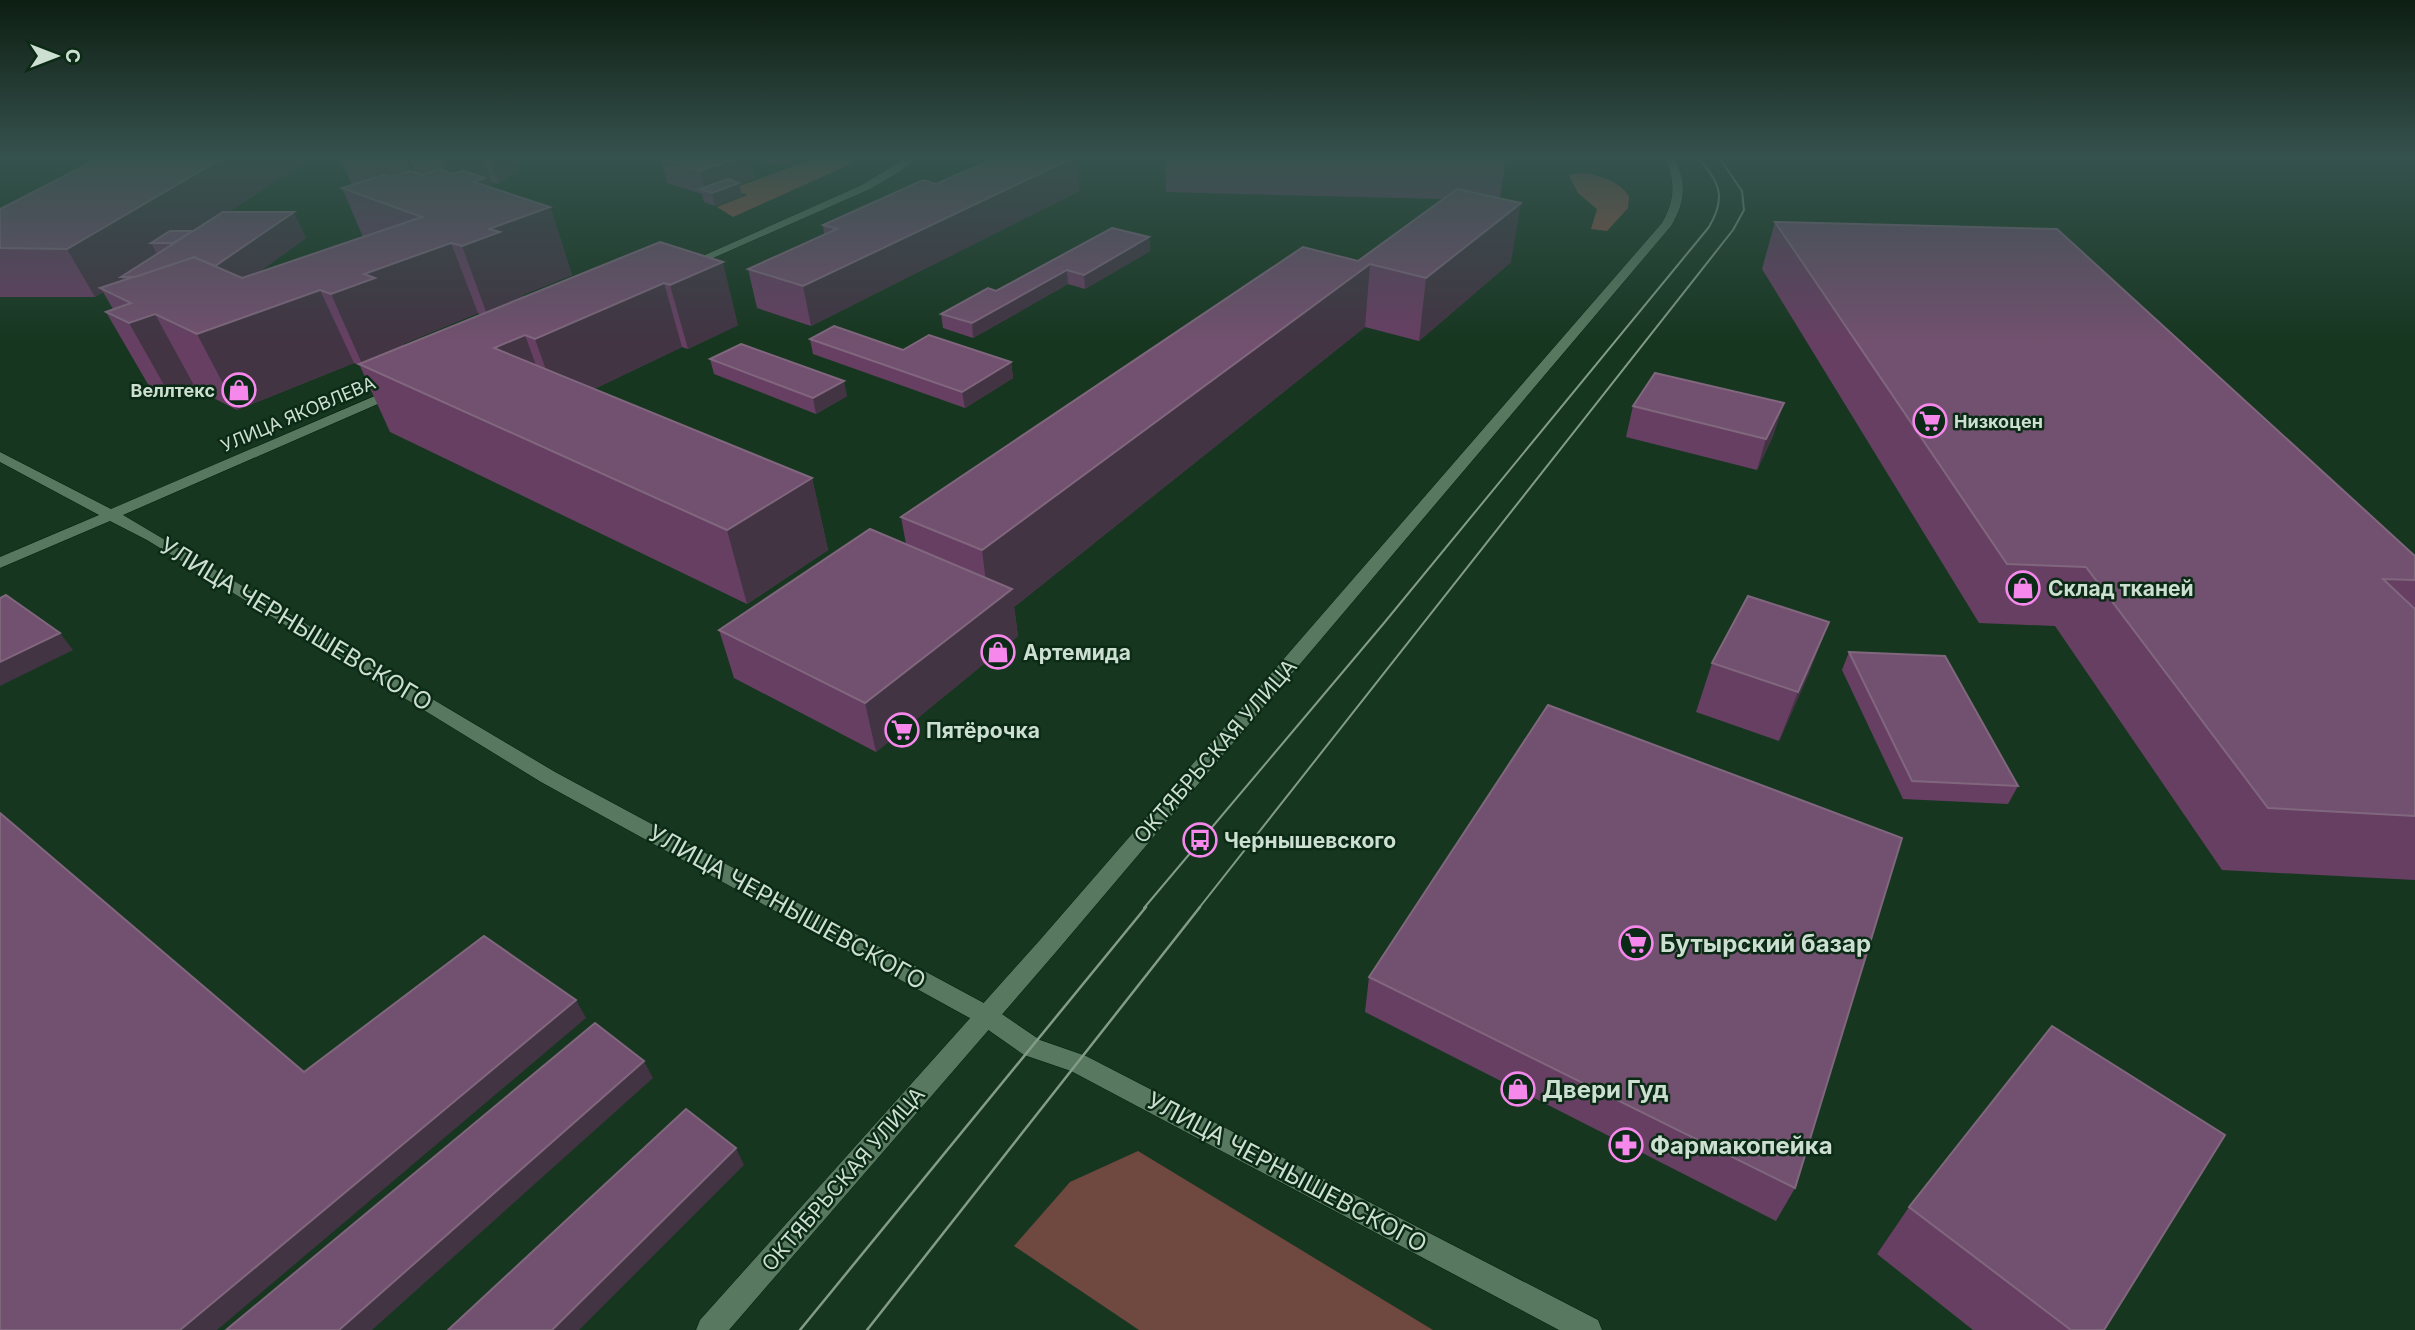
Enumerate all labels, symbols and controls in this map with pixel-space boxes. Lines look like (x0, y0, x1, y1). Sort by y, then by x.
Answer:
north arrow (21, 21, 91, 91)
text: С (61, 49, 84, 63)
shop icon: Веллтекс (220, 371, 258, 409)
street label: УЛИЦА ЯКОВЛЕВА (218, 372, 378, 456)
place label: Веллтекс (130, 380, 215, 401)
supermarket icon: Низкоцен (1911, 402, 1949, 440)
place label: Низкоцен (1954, 411, 2043, 432)
street label: УЛИЦА ЧЕРНЫШЕВСКОГО (154, 531, 438, 717)
shop icon: Склад тканей (2004, 569, 2042, 607)
place label: Склад тканей (2048, 576, 2194, 601)
shop icon: Артемида (979, 633, 1017, 671)
place label: Артемида (1023, 640, 1131, 665)
street label: ОКТЯБРЬСКАЯ УЛИЦА (1128, 654, 1302, 848)
supermarket icon: Пятёрочка (883, 711, 921, 749)
place label: Пятёрочка (926, 718, 1040, 743)
street label: УЛИЦА ЧЕРНЫШЕВСКОГО (643, 818, 931, 996)
bus stop icon: Чернышевского (1181, 821, 1219, 859)
place label: Чернышевского (1224, 828, 1396, 853)
supermarket icon: Бутырский базар (1617, 924, 1655, 962)
place label: Бутырский базар (1660, 929, 1871, 958)
shop icon: Двери Гуд (1499, 1070, 1537, 1108)
place label: Двери Гуд (1542, 1075, 1669, 1104)
street label: ОКТЯБРЬСКАЯ УЛИЦА (756, 1082, 930, 1276)
street label: УЛИЦА ЧЕРНЫШЕВСКОГО (1142, 1086, 1432, 1258)
pharmacy icon: Фармакопейка (1607, 1126, 1645, 1164)
place label: Фармакопейка (1650, 1131, 1833, 1160)

